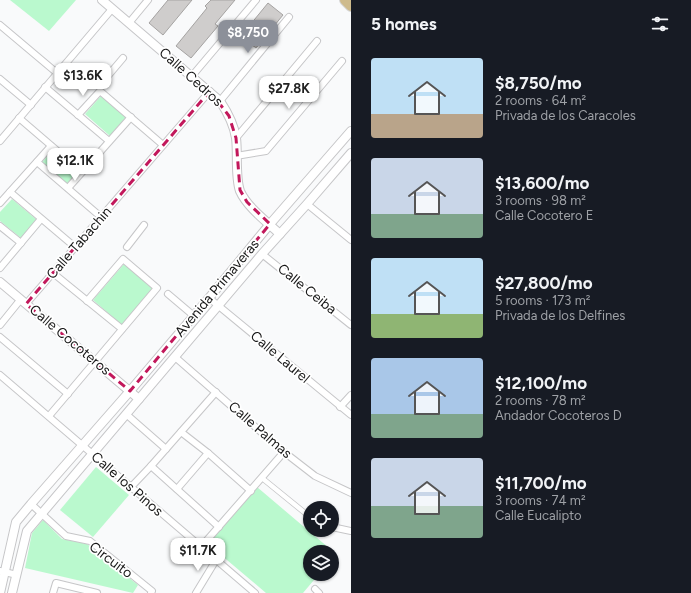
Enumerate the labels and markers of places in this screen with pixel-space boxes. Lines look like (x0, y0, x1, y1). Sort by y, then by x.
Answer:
pin: $8,750 (215, 20, 281, 54)
pin: $13.6K (50, 63, 116, 97)
pin: $27.8K (256, 76, 322, 110)
pin: $12.1K (42, 148, 108, 182)
pin: $11.7K (165, 538, 231, 572)

